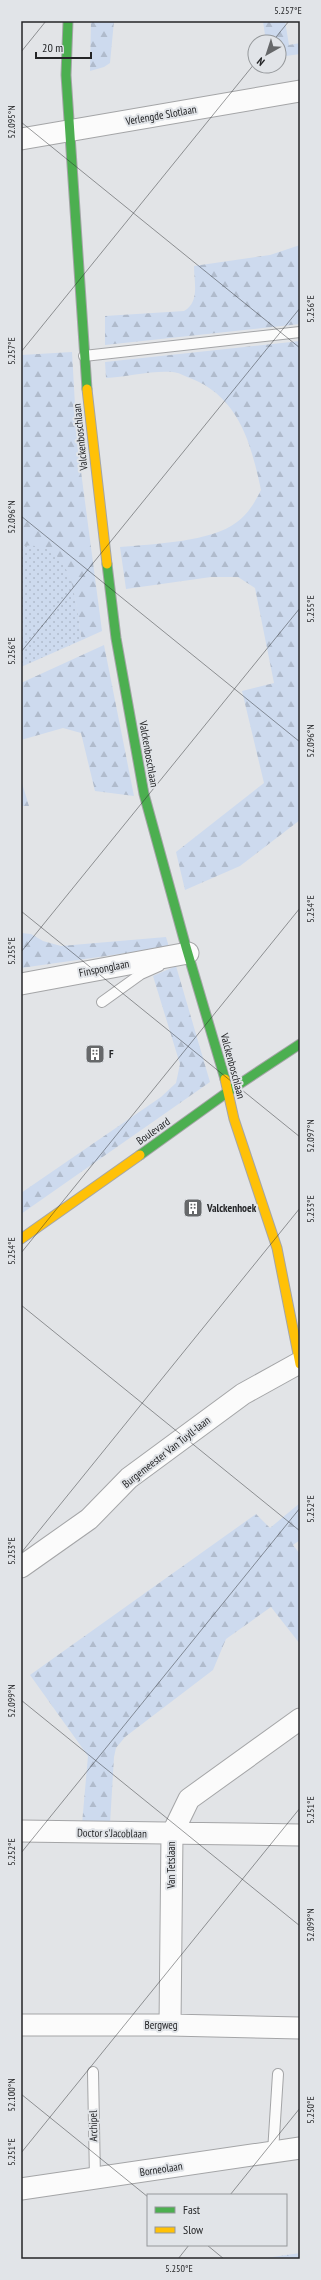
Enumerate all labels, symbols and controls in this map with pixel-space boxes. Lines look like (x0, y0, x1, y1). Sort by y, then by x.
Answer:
text: 5.257°E (274, 4, 302, 17)
scale bar (36, 34, 91, 60)
north arrow (247, 34, 287, 74)
text: 20 m (42, 40, 63, 55)
text: N (254, 54, 267, 69)
street label: Verlengde Slotlaan (124, 102, 198, 128)
text: 52.095°N (5, 105, 18, 139)
text: 5.256°E (304, 295, 317, 323)
text: 5.257°E (5, 337, 18, 365)
street label: Valckenboschlaan (70, 403, 91, 472)
text: 52.096°N (5, 500, 18, 534)
text: 5.255°E (304, 595, 317, 623)
text: 5.256°E (5, 637, 18, 665)
street label: Valckenboschlaan (136, 719, 162, 788)
text: 52.096°N (304, 724, 317, 758)
text: 5.254°E (304, 895, 317, 923)
text: 5.255°E (5, 937, 18, 965)
street label: Finsponglaan (78, 956, 130, 980)
street label: Valckenboschlaan (217, 1031, 249, 1100)
building icon: F (84, 1043, 106, 1065)
place label: F (109, 1047, 114, 1061)
street label: Boulevard (133, 1114, 173, 1148)
text: 52.097°N (304, 1119, 317, 1153)
text: 5.253°E (304, 1195, 317, 1223)
building icon: Valckenhoek (182, 1197, 204, 1219)
place label: Valckenhoek (206, 1201, 257, 1215)
text: 5.254°E (5, 1237, 18, 1265)
street label: Burgemeester Van Tuyll-laan (119, 1413, 213, 1491)
text: 5.252°E (304, 1495, 317, 1523)
text: 5.253°E (5, 1537, 18, 1565)
text: 52.099°N (5, 1684, 18, 1718)
text: 5.251°E (304, 1796, 317, 1824)
street label: Doctor s'Jacoblaan (77, 1825, 147, 1841)
text: 5.252°E (5, 1838, 18, 1866)
street label: Van Tetslaan (164, 1841, 178, 1890)
text: 52.099°N (304, 1908, 317, 1942)
street label: Bergweg (144, 2018, 178, 2032)
text: 52.100°N (5, 2078, 18, 2112)
text: 5.250°E (304, 2096, 317, 2124)
street label: Archipel (86, 2110, 100, 2142)
text: 5.251°E (5, 2138, 18, 2166)
street label: Borneolaan (139, 2159, 184, 2179)
legend (147, 2194, 287, 2246)
text: Fast (183, 2202, 201, 2217)
text: Slow (183, 2222, 204, 2237)
text: 5.250°E (165, 2262, 193, 2275)

